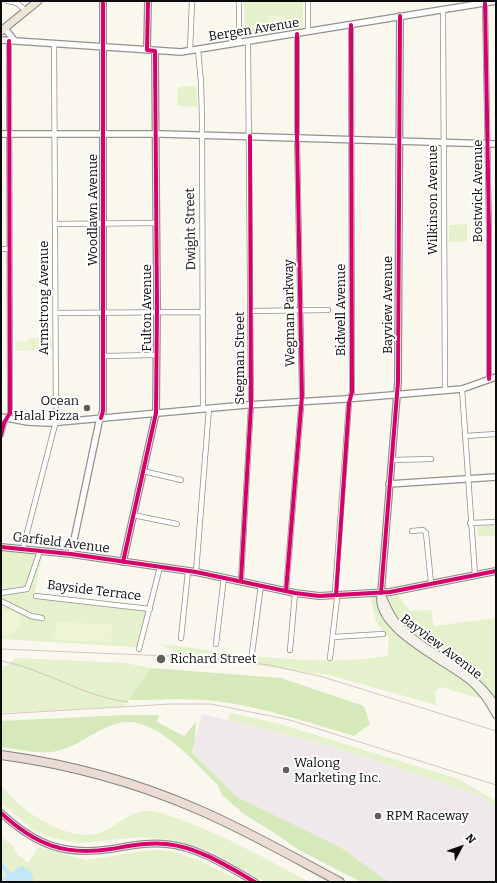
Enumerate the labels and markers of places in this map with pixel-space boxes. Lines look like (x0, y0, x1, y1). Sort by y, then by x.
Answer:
place label: Ocean Halal Pizza (14, 393, 79, 424)
marker: Ocean Halal Pizza (82, 403, 92, 413)
place label: Richard Street (170, 651, 256, 667)
marker: Richard Street (155, 653, 167, 665)
place label: Walong Marketing Inc. (294, 755, 381, 786)
marker: Walong Marketing Inc. (281, 765, 291, 775)
place label: RPM Raceway (386, 808, 469, 824)
marker: RPM Raceway (373, 811, 383, 821)

